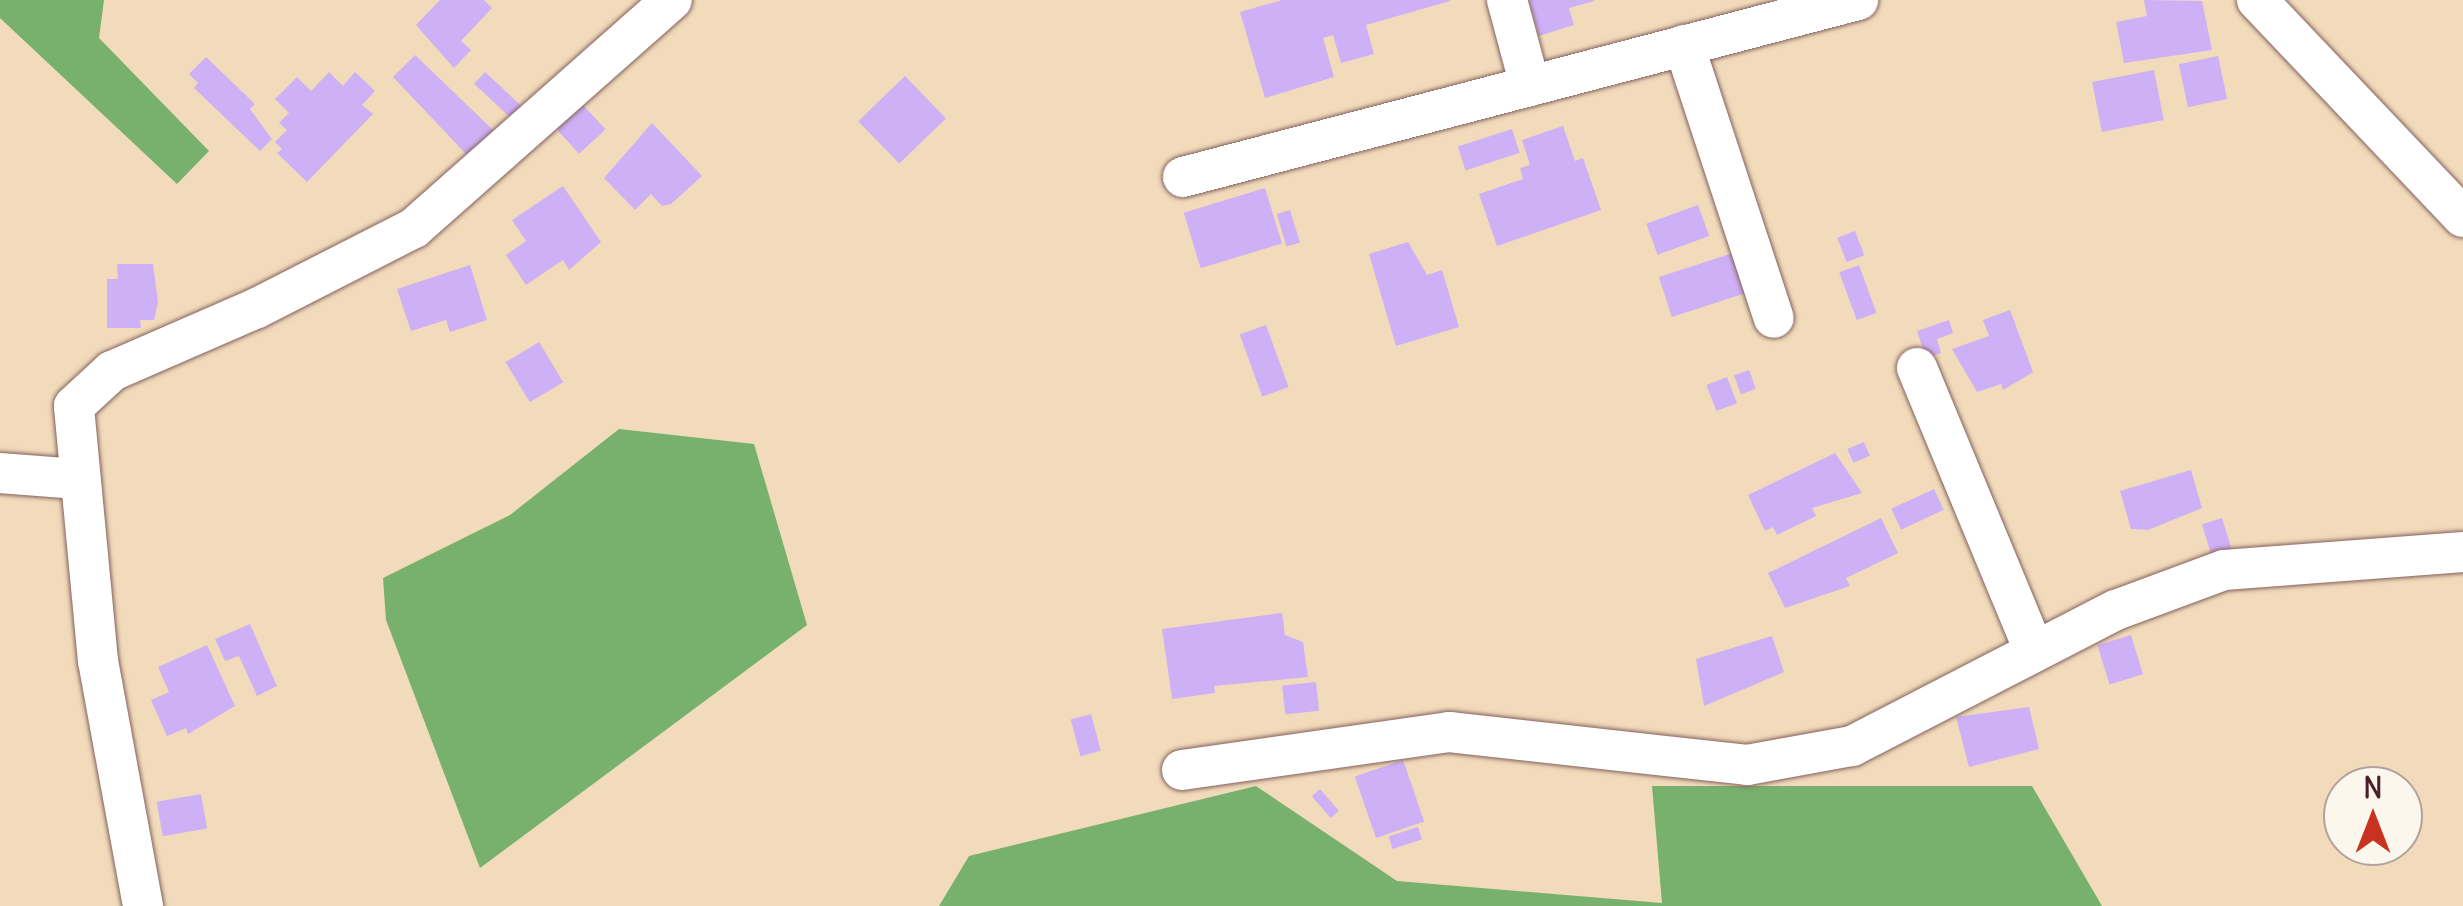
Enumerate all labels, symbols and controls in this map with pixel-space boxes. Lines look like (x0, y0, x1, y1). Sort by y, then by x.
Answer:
north arrow (2323, 766, 2423, 866)
text: N (2363, 770, 2383, 806)

